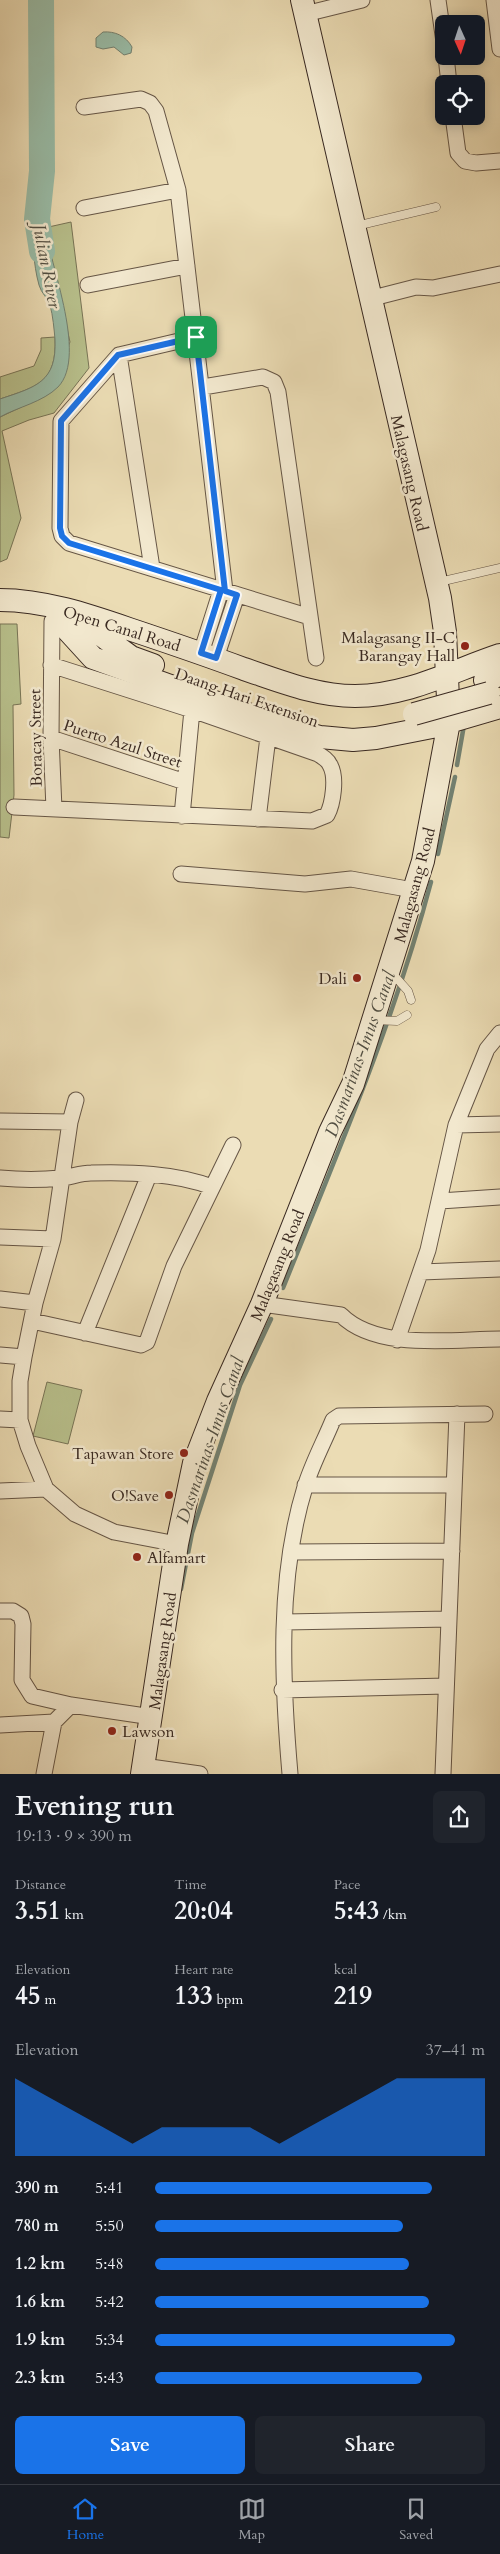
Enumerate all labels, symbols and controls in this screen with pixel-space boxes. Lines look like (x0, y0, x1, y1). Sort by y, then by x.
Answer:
north arrow (435, 15, 485, 65)
map controls (435, 15, 485, 125)
button: locate (435, 75, 485, 125)
water label: Julian River (25, 218, 67, 312)
pin (175, 316, 217, 358)
icon: arrive (182, 323, 210, 351)
street label: Malagasang Road (385, 413, 433, 534)
street label: Open Canal Road (60, 601, 184, 657)
place label: Malagasang II-C Barangay Hall (341, 627, 455, 667)
marker: Malagasang II-C Barangay Hall (459, 640, 471, 652)
street label: Daang Hari Extension (172, 663, 322, 733)
street label: Boracay Street (24, 689, 48, 787)
street label: Puerto Azul Street (61, 714, 185, 773)
street label: Malagasang Road (389, 825, 441, 945)
water label: Dasmarinas-Imus Canal (319, 967, 402, 1141)
place label: Dali (319, 968, 348, 990)
marker: Dali (351, 972, 363, 984)
street label: Malagasang Road (246, 1206, 311, 1324)
water label: Dasmarinas-Imus Canal (170, 1352, 251, 1527)
place label: Tapawan Store (72, 1443, 174, 1465)
marker: Tapawan Store (178, 1447, 190, 1459)
place label: O!Save (111, 1485, 159, 1507)
marker: O!Save (163, 1489, 175, 1501)
place label: Alfamart (147, 1547, 206, 1569)
marker: Alfamart (131, 1551, 143, 1563)
street label: Malagasang Road (144, 1590, 182, 1711)
place label: Lawson (122, 1721, 175, 1743)
marker: Lawson (106, 1725, 118, 1737)
text: Evening run (15, 1787, 174, 1825)
button: share (433, 1791, 485, 1843)
text: 19:13 · 9 × 390 m (15, 1825, 132, 1847)
text: Distance (15, 1875, 66, 1894)
text: Time (174, 1875, 207, 1894)
text: Pace (334, 1875, 361, 1894)
text: 3.51 (15, 1894, 61, 1928)
text: 20:04 (174, 1894, 233, 1928)
text: 5:43 (334, 1894, 379, 1928)
text: km (61, 1905, 84, 1924)
text: /km (379, 1905, 407, 1924)
text: Elevation (15, 1960, 71, 1979)
text: Heart rate (174, 1960, 234, 1979)
text: kcal (334, 1960, 357, 1979)
text: 45 (15, 1979, 41, 2013)
text: 133 (174, 1979, 213, 2013)
text: 219 (334, 1979, 372, 2013)
text: m (41, 1990, 56, 2009)
text: bpm (213, 1990, 243, 2009)
text: Elevation (15, 2039, 79, 2061)
text: 37–41 m (426, 2039, 485, 2061)
text: 390 m (15, 2177, 59, 2199)
text: 5:41 (95, 2177, 124, 2199)
text: 780 m (15, 2215, 59, 2237)
text: 5:50 (95, 2215, 124, 2237)
text: 1.2 km (15, 2253, 65, 2275)
text: 5:48 (95, 2253, 124, 2275)
text: 1.6 km (15, 2291, 65, 2313)
text: 5:42 (95, 2291, 124, 2313)
text: 1.9 km (15, 2329, 65, 2351)
text: 5:34 (95, 2329, 124, 2351)
text: 2.3 km (15, 2367, 65, 2389)
text: 5:43 (95, 2367, 124, 2389)
button: Save (15, 2416, 245, 2474)
button: Share (255, 2416, 485, 2474)
tab: Home (67, 2495, 104, 2544)
tab: Map (238, 2495, 266, 2544)
tab: Saved (399, 2495, 433, 2544)

